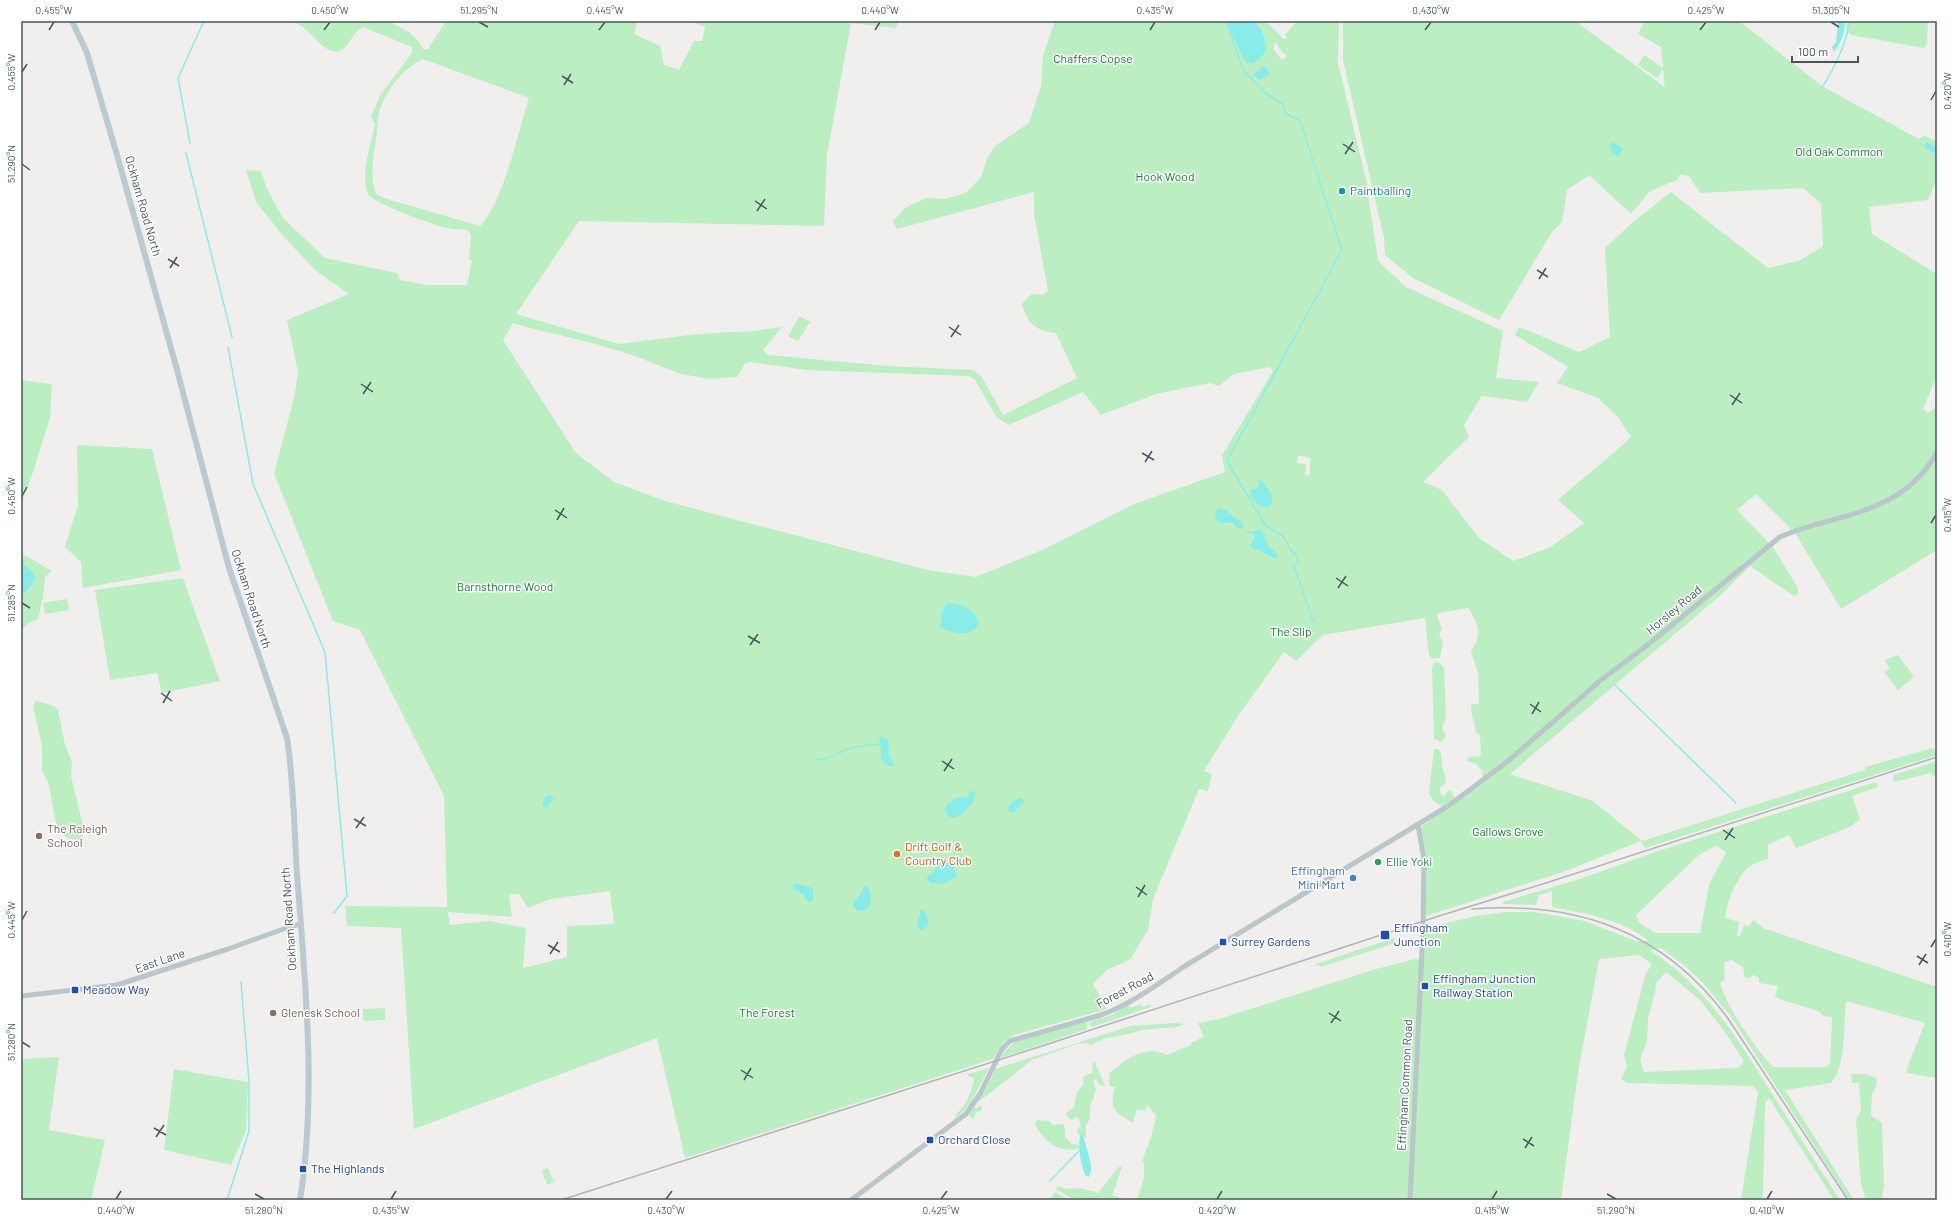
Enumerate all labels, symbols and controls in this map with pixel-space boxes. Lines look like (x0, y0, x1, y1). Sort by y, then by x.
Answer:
text: 0.455°W (36, 4, 73, 16)
text: 0.450°W (311, 4, 349, 16)
text: 51.295°N (460, 4, 498, 16)
text: 0.445°W (586, 4, 624, 16)
text: 0.440°W (861, 4, 899, 16)
text: 0.435°W (1137, 4, 1174, 16)
text: 0.430°W (1412, 4, 1450, 16)
text: 0.425°W (1687, 4, 1725, 16)
text: 51.305°N (1812, 4, 1850, 16)
scale bar (1792, 38, 1858, 64)
text: 100 m (1798, 44, 1828, 58)
park label: Chaffers Copse (1053, 51, 1133, 65)
text: 0.455°W (5, 53, 17, 90)
text: 0.420°W (1941, 72, 1953, 110)
park label: Old Oak Common (1795, 144, 1883, 158)
text: 51.290°N (5, 145, 17, 183)
street label: Ockham Road North (123, 154, 165, 257)
park label: Hook Wood (1136, 169, 1194, 183)
place label: Paintballing (1350, 183, 1411, 197)
marker: Paintballing (1337, 186, 1347, 196)
text: 0.450°W (5, 477, 17, 515)
text: 0.415°W (1941, 498, 1953, 532)
street label: Ockham Road North (229, 547, 275, 650)
park label: Barnsthorne Wood (457, 579, 553, 593)
street label: Horsley Road (1643, 582, 1704, 636)
text: 51.285°N (5, 584, 17, 622)
park label: The Slip (1270, 624, 1312, 638)
place label: The Raleigh School (47, 821, 108, 849)
park label: Gallows Grove (1472, 824, 1544, 838)
marker: The Raleigh School (34, 831, 44, 841)
place label: Drift Golf & Country Club (905, 839, 972, 867)
marker: Drift Golf & Country Club (892, 849, 902, 859)
place label: Ellie Yoki (1386, 854, 1432, 868)
marker: Ellie Yoki (1373, 857, 1383, 867)
place label: Effingham Mini Mart (1291, 863, 1345, 891)
street label: Ockham Road North (277, 867, 299, 971)
marker: Effingham Mini Mart (1348, 873, 1358, 883)
text: 0.445°W (5, 901, 17, 939)
place label: Effingham Junction (1394, 920, 1448, 948)
text: 0.410°W (1941, 921, 1953, 956)
marker: Effingham Junction (1379, 929, 1391, 941)
place label: Surrey Gardens (1231, 934, 1310, 948)
marker: Surrey Gardens (1218, 937, 1228, 947)
street label: East Lane (133, 945, 186, 975)
street label: Forest Road (1094, 968, 1155, 1010)
place label: Effingham Junction Railway Station (1433, 971, 1536, 999)
marker: Effingham Junction Railway Station (1420, 981, 1430, 991)
place label: Meadow Way (83, 982, 150, 996)
marker: Meadow Way (70, 985, 80, 995)
place label: Glenesk School (281, 1005, 360, 1019)
park label: The Forest (739, 1005, 795, 1019)
marker: Glenesk School (268, 1008, 278, 1018)
street label: Effingham Common Road (1394, 1019, 1414, 1151)
text: 51.280°N (5, 1023, 17, 1061)
place label: Orchard Close (938, 1132, 1011, 1146)
marker: Orchard Close (925, 1135, 935, 1145)
place label: The Highlands (311, 1161, 385, 1175)
marker: The Highlands (298, 1164, 308, 1174)
text: 0.440°W (97, 1204, 135, 1216)
text: 51.280°N (245, 1204, 283, 1216)
text: 0.435°W (373, 1204, 410, 1216)
text: 0.430°W (647, 1204, 685, 1216)
text: 0.425°W (922, 1204, 960, 1216)
text: 0.420°W (1198, 1204, 1236, 1216)
text: 0.415°W (1475, 1204, 1509, 1216)
text: 51.290°N (1597, 1204, 1635, 1216)
text: 0.410°W (1750, 1204, 1785, 1216)

